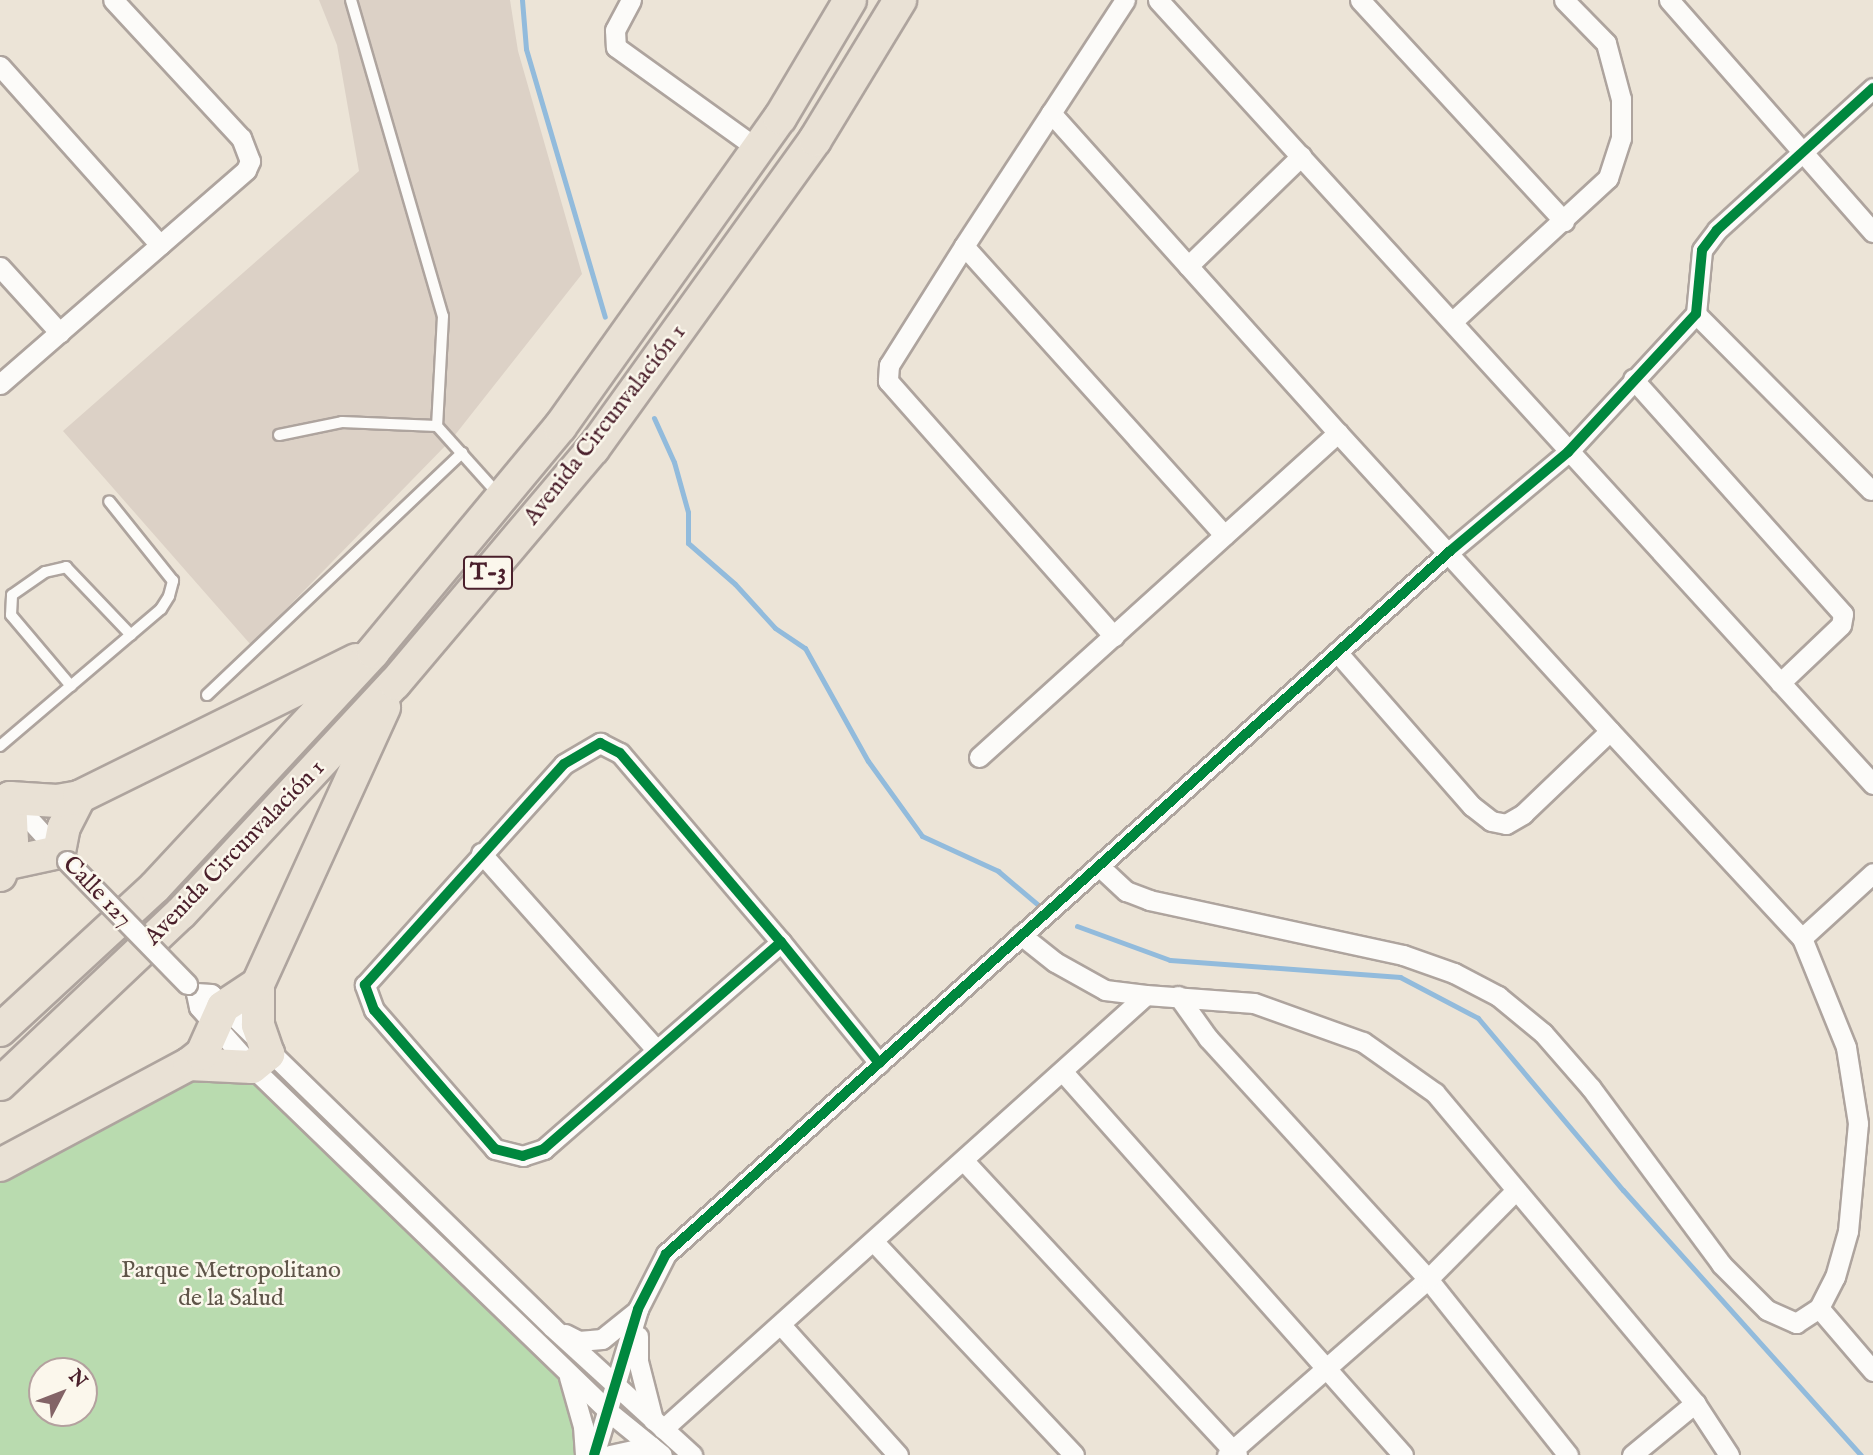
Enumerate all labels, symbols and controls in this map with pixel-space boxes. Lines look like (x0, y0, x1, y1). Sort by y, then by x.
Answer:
street label: Avenida Circunvalación 1 (518, 319, 692, 531)
road number: T-3 (462, 554, 514, 593)
street label: Avenida Circunvalación 1 (139, 754, 331, 952)
street label: Calle 127 (56, 850, 138, 934)
park label: Parque Metropolitano de la Salud (121, 1257, 341, 1313)
north arrow (28, 1357, 98, 1427)
text: N (63, 1365, 92, 1393)

